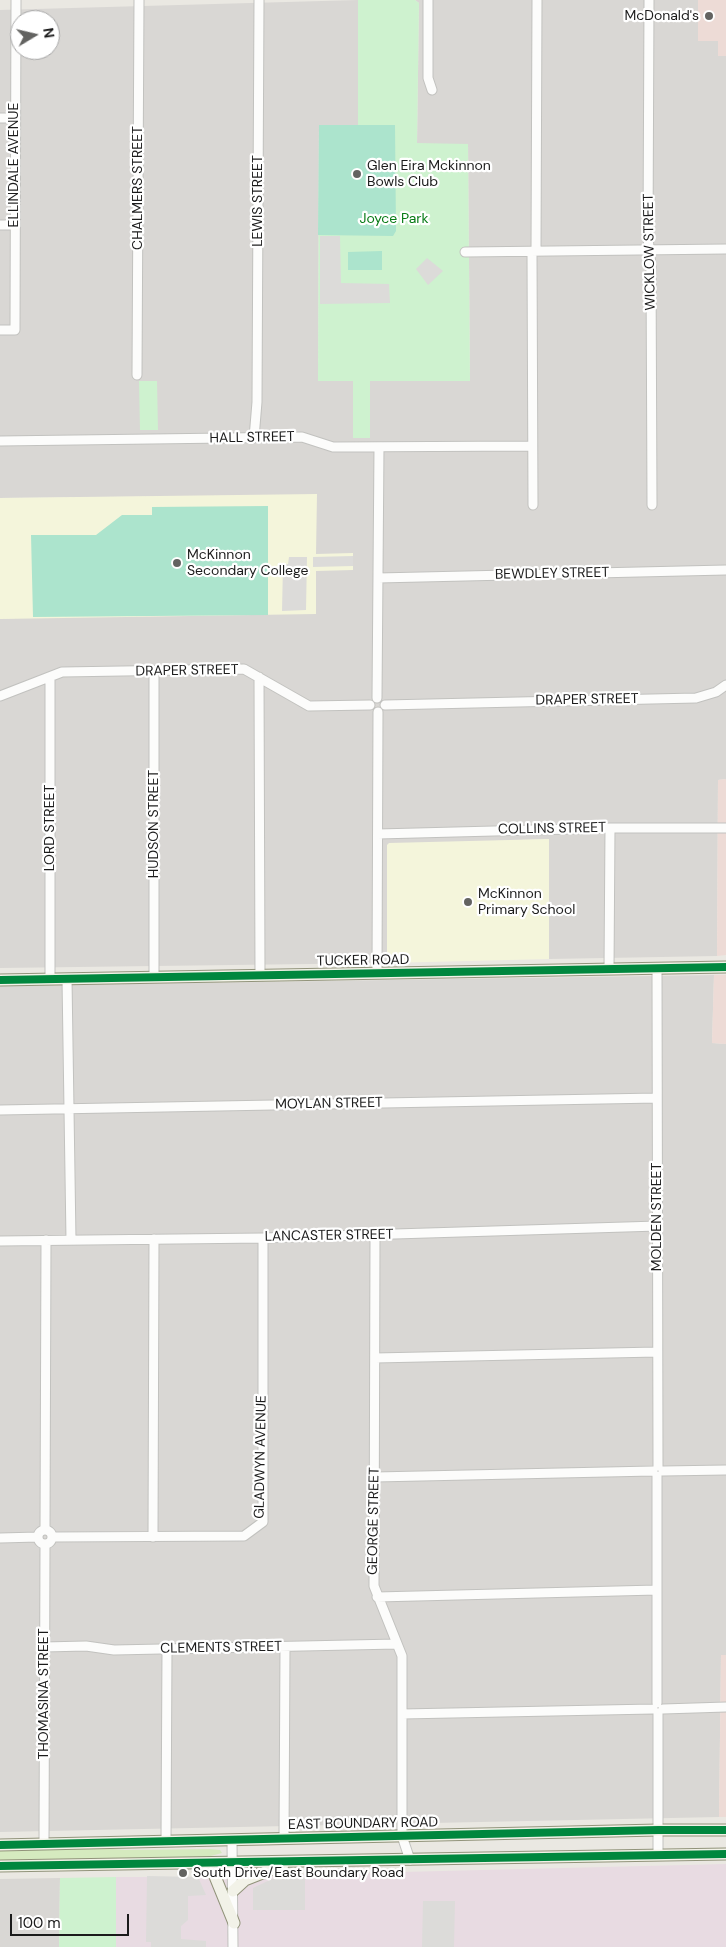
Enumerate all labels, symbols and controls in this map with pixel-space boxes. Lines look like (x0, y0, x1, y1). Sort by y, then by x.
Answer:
place label: McDonald's (624, 8, 699, 24)
north arrow (10, 10, 60, 60)
marker: McDonald's (703, 10, 715, 22)
text: N (39, 26, 59, 39)
street label: ELLINDALE AVENUE (6, 103, 22, 227)
street label: CHALMERS STREET (130, 126, 146, 250)
street label: LEWIS STREET (250, 155, 266, 247)
place label: Glen Eira Mckinnon Bowls Club (367, 158, 491, 190)
marker: Glen Eira Mckinnon Bowls Club (351, 168, 363, 180)
street label: WICKLOW STREET (641, 193, 659, 311)
park label: Joyce Park (359, 211, 429, 227)
street label: HALL STREET (209, 429, 295, 447)
place label: McKinnon Secondary College (187, 547, 308, 580)
marker: McKinnon Secondary College (171, 557, 183, 569)
street label: BEWDLEY STREET (495, 565, 609, 583)
street label: DRAPER STREET (135, 662, 239, 680)
street label: DRAPER STREET (535, 691, 639, 709)
street label: HUDSON STREET (146, 770, 162, 878)
street label: LORD STREET (42, 785, 58, 871)
street label: COLLINS STREET (498, 820, 606, 838)
place label: McKinnon Primary School (478, 886, 575, 919)
marker: McKinnon Primary School (462, 896, 474, 908)
street label: TUCKER ROAD (317, 952, 409, 970)
street label: MOYLAN STREET (275, 1095, 383, 1113)
street label: MOLDEN STREET (649, 1163, 665, 1271)
street label: LANCASTER STREET (264, 1226, 394, 1246)
street label: GLADWYN AVENUE (252, 1395, 270, 1519)
street label: GEORGE STREET (365, 1467, 383, 1575)
street label: THOMASINA STREET (36, 1628, 52, 1760)
street label: CLEMENTS STREET (160, 1639, 282, 1657)
street label: EAST BOUNDARY ROAD (288, 1814, 438, 1834)
place label: South Drive/East Boundary Road (193, 1865, 404, 1881)
marker: South Drive/East Boundary Road (177, 1867, 189, 1879)
scale bar (12, 1904, 131, 1936)
text: 100 m (18, 1913, 61, 1933)

